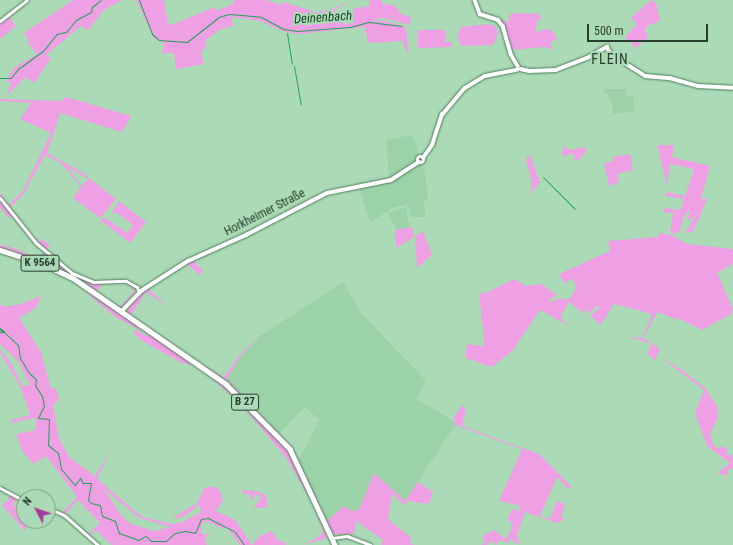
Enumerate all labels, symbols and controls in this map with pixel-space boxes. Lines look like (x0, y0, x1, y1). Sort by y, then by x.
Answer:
water label: Deinenbach (293, 8, 353, 28)
scale bar (589, 16, 710, 42)
text: 500 m (594, 24, 624, 38)
district label: FLEIN (591, 51, 629, 67)
street label: Horkheimer Straße (222, 186, 308, 240)
road number: K 9564 (20, 254, 60, 272)
road number: B 27 (231, 393, 259, 411)
north arrow (16, 489, 56, 529)
text: N (20, 495, 34, 508)

